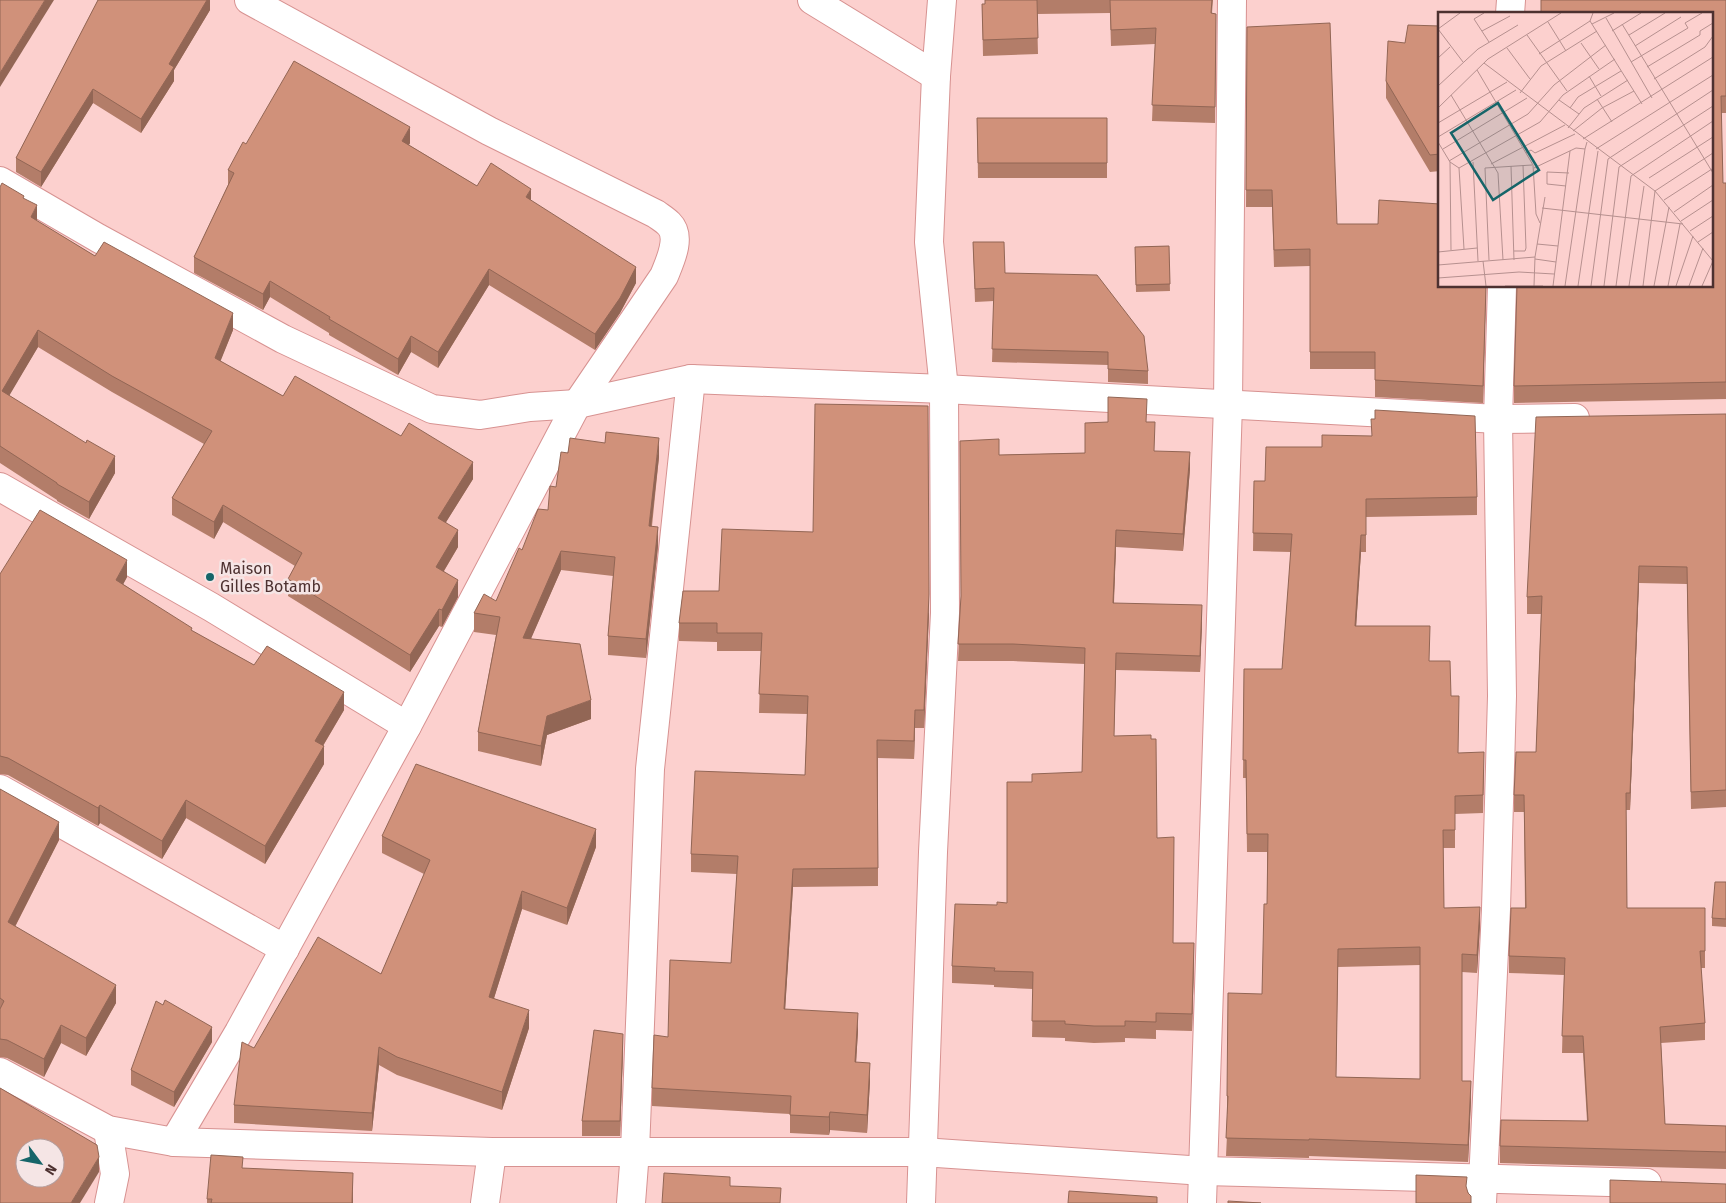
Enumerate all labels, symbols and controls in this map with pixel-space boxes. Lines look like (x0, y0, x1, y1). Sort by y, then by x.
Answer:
inset map (1438, 12, 1714, 288)
place label: Maison Gilles Botamb (220, 559, 321, 596)
marker: Maison Gilles Botamb (204, 571, 216, 583)
north arrow (15, 1138, 65, 1188)
text: N (41, 1161, 60, 1178)

